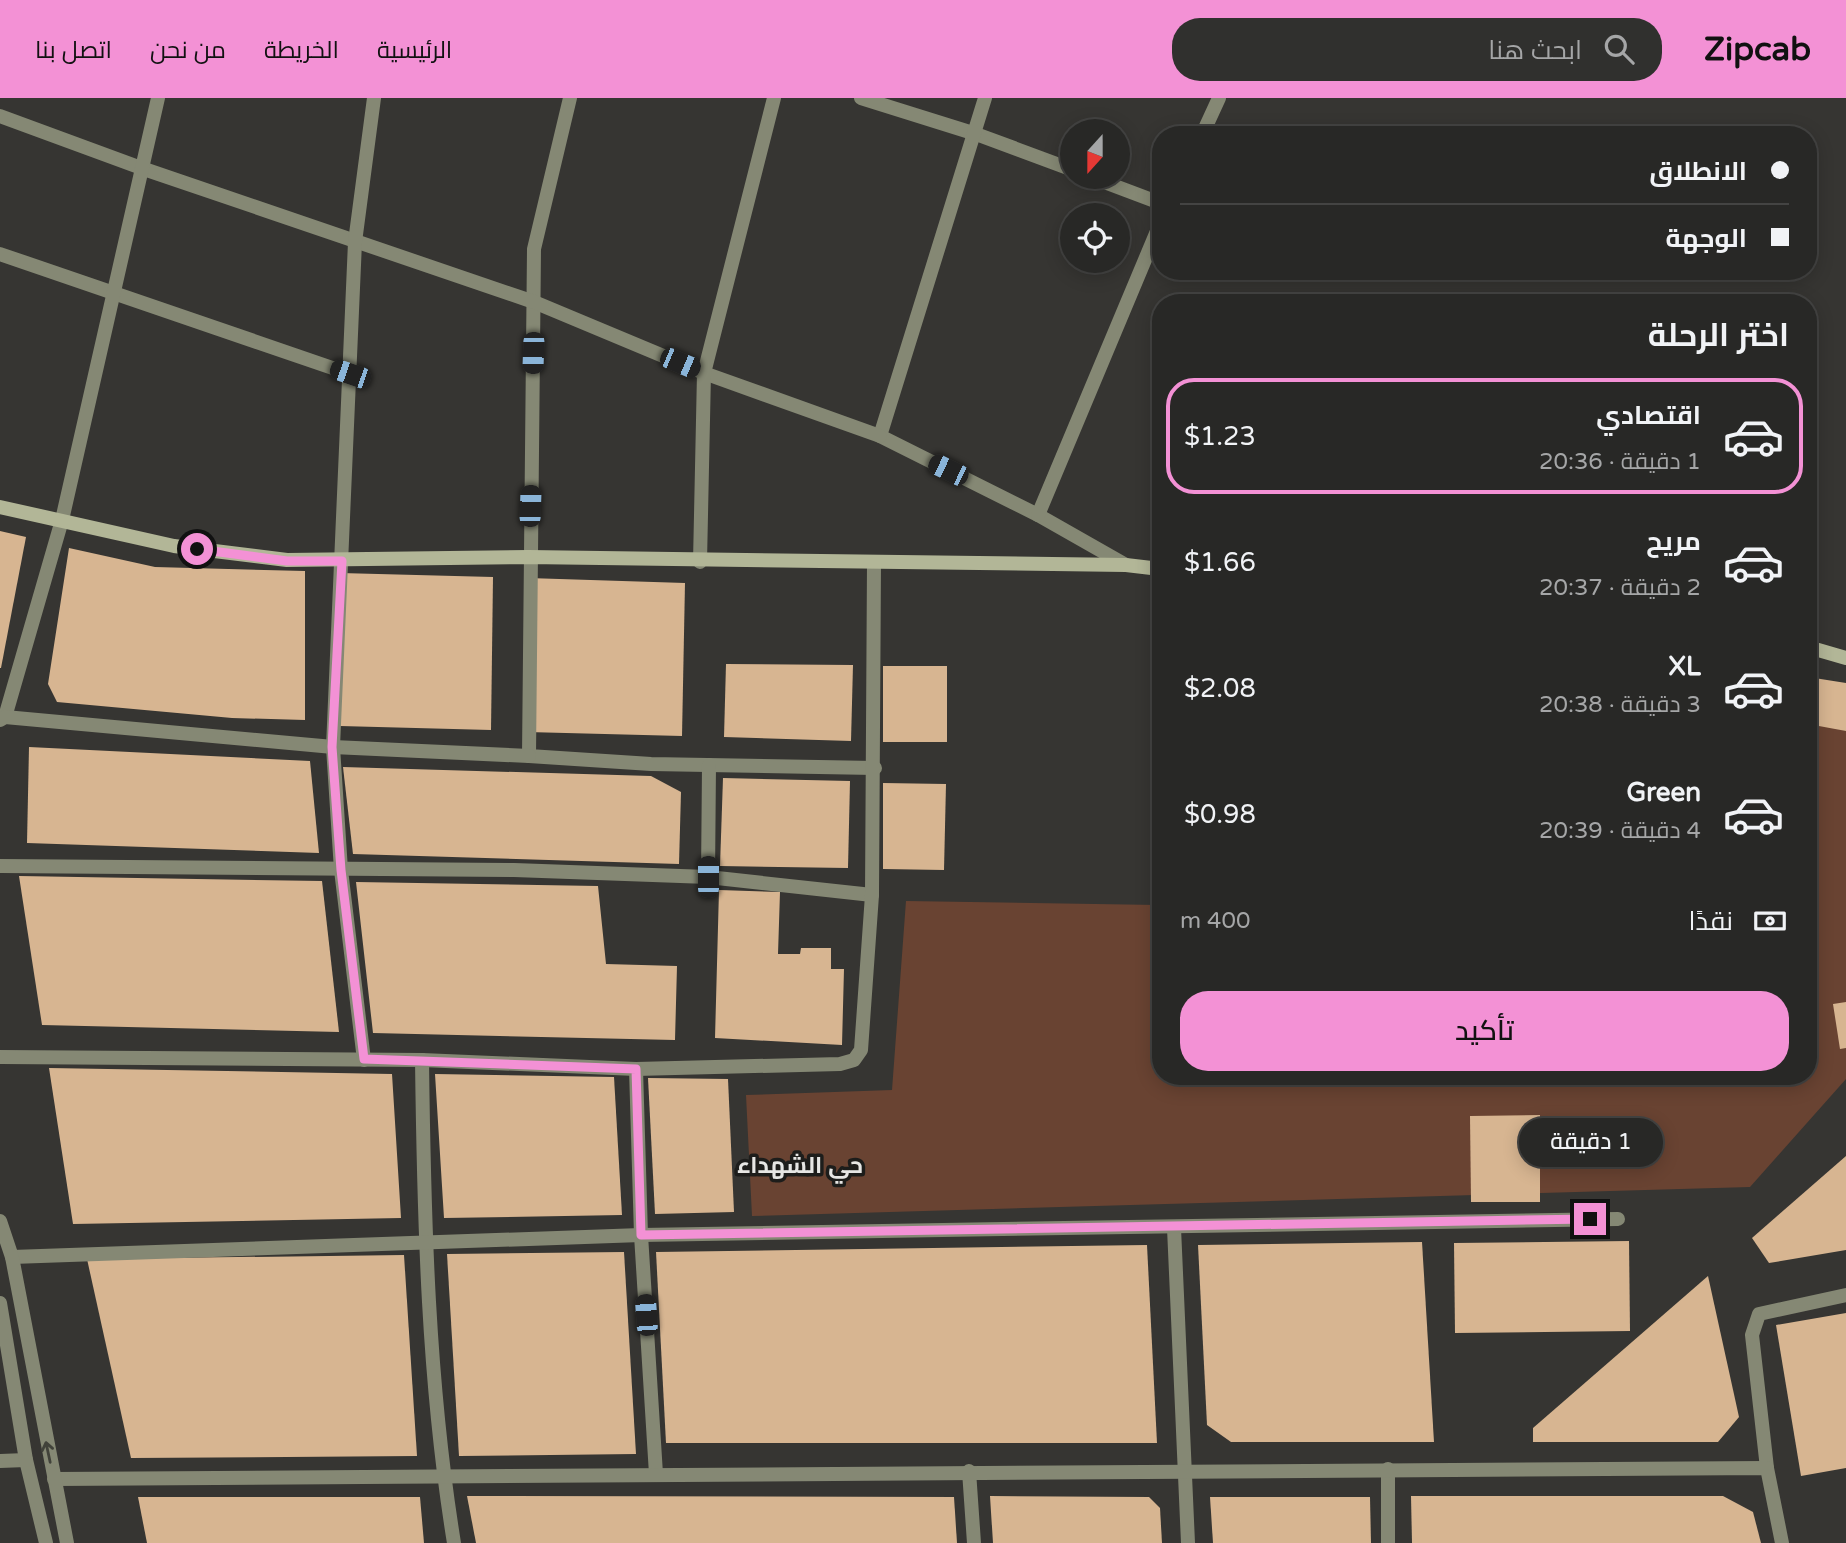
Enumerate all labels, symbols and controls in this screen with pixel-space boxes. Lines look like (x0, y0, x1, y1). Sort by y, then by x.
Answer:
search box (1172, 18, 1662, 81)
icon: search (1600, 30, 1638, 68)
text: Zipcab (1704, 30, 1811, 69)
text: ابحث هنا (1488, 35, 1582, 66)
text: اتصل بنا (35, 36, 112, 65)
text: من نحن (150, 36, 226, 65)
text: الخريطة (264, 36, 339, 65)
text: الرئيسية (377, 36, 452, 65)
north arrow (1060, 119, 1130, 189)
map controls (1060, 119, 1130, 273)
text: الانطلاق (1649, 156, 1747, 187)
button: locate (1060, 203, 1130, 273)
text: الوجهة (1666, 223, 1747, 254)
text: اختر الرحلة (1648, 317, 1789, 355)
car (522, 332, 545, 374)
car (657, 345, 704, 381)
car (327, 357, 374, 391)
text: اقتصادي (1596, 400, 1701, 431)
icon: car (1722, 405, 1785, 468)
text: $1.23 (1184, 421, 1256, 452)
text: 1 دقيقة · 20:36 (1539, 448, 1701, 476)
car (925, 451, 972, 489)
car (519, 485, 542, 527)
text: مريح (1646, 526, 1701, 557)
icon: car (1722, 531, 1785, 594)
route start (181, 533, 213, 565)
text: $1.66 (1184, 547, 1256, 578)
text: 2 دقيقة · 20:37 (1539, 574, 1701, 602)
text: XL (1669, 651, 1701, 682)
icon: car (1722, 657, 1785, 720)
text: $2.08 (1184, 673, 1256, 704)
text: 3 دقيقة · 20:38 (1539, 691, 1701, 719)
text: Green (1626, 777, 1701, 808)
icon: car (1722, 783, 1785, 846)
text: $0.98 (1184, 799, 1256, 830)
text: 4 دقيقة · 20:39 (1539, 817, 1701, 845)
car (698, 856, 719, 898)
icon: cash (1751, 902, 1789, 940)
text: نقدًا (1689, 906, 1733, 937)
text: 400 m (1180, 907, 1250, 935)
button: تأكيد (1180, 991, 1789, 1071)
callout: 1 دقيقة (1518, 1118, 1662, 1166)
text: 1 دقيقة (1550, 1128, 1632, 1156)
district label: حي الشهداء (737, 1152, 863, 1184)
route end (1574, 1203, 1606, 1235)
car (635, 1293, 658, 1337)
one-way arrow (40, 1441, 54, 1464)

